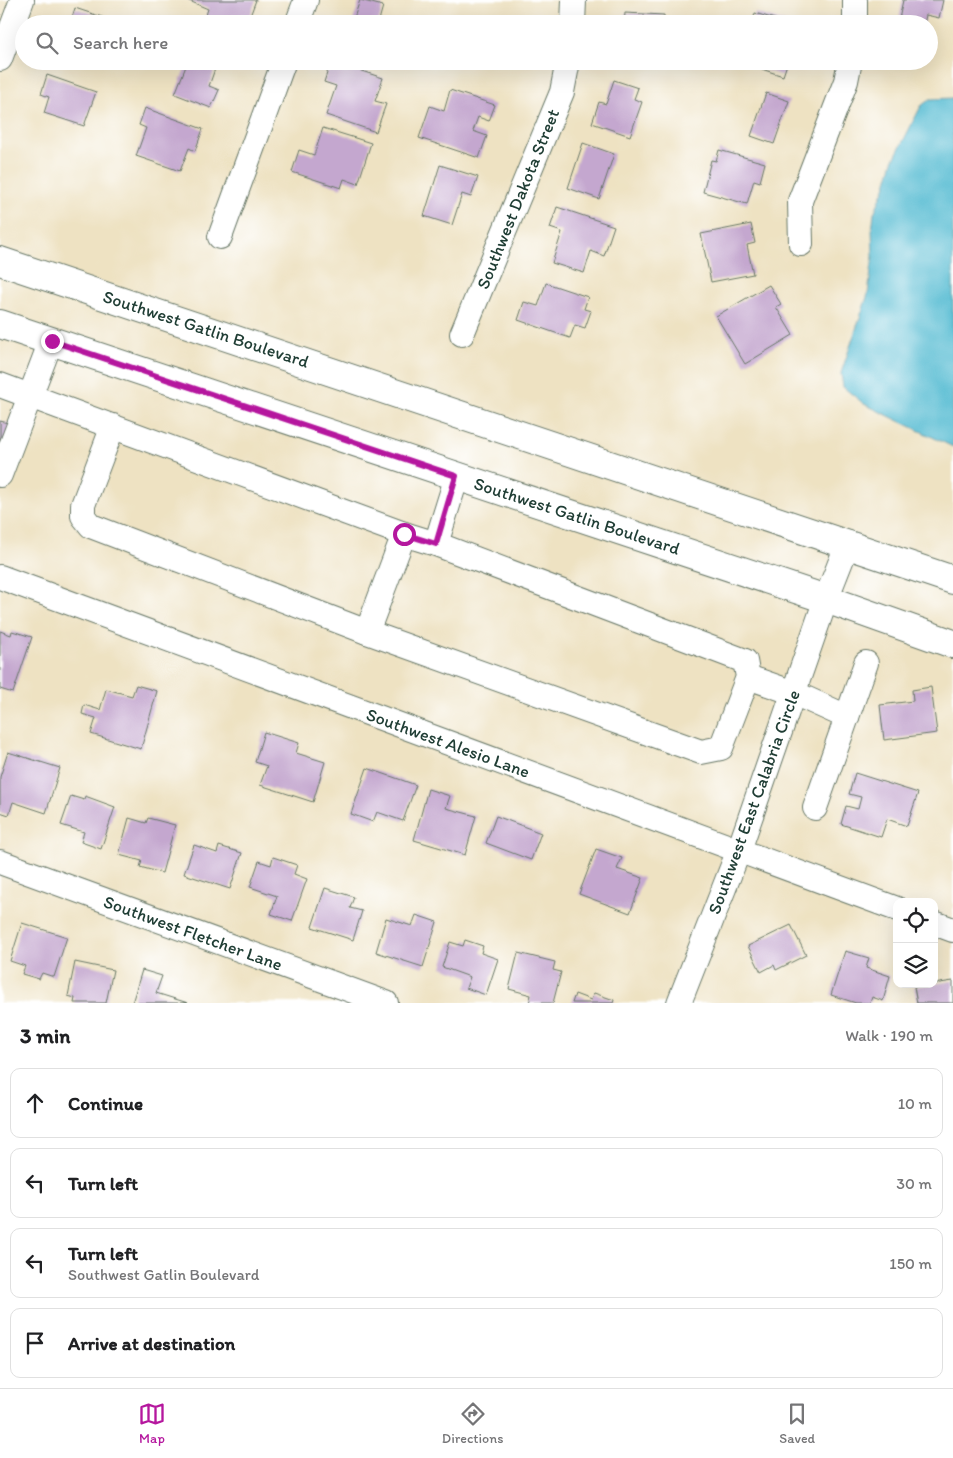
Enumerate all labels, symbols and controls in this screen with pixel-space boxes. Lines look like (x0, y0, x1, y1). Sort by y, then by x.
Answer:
search box (15, 15, 938, 70)
icon: search (33, 29, 61, 57)
text: Search here (73, 31, 168, 54)
street label: Southwest Dakota Street (472, 105, 564, 292)
street label: Southwest Gatlin Boulevard (100, 285, 312, 373)
route end (41, 330, 64, 353)
street label: Southwest Gatlin Boulevard (471, 472, 683, 560)
route start (393, 523, 416, 546)
street label: Southwest East Calabria Circle (703, 687, 805, 917)
street label: Southwest Alesio Lane (363, 703, 533, 783)
street label: Southwest Fletcher Lane (101, 890, 285, 976)
map controls (893, 898, 938, 988)
button: locate (893, 898, 938, 943)
button: layers (893, 943, 938, 988)
text: 3 min (20, 1023, 70, 1048)
text: Walk · 190 m (845, 1026, 933, 1045)
icon: ahead (21, 1089, 49, 1117)
text: Continue (68, 1092, 143, 1115)
text: 10 m (898, 1094, 932, 1113)
icon: left (21, 1169, 49, 1197)
text: Turn left (68, 1172, 138, 1195)
text: 30 m (896, 1174, 932, 1193)
text: Turn left (68, 1242, 138, 1265)
icon: left (21, 1249, 49, 1277)
text: 150 m (889, 1254, 932, 1273)
text: Southwest Gatlin Boulevard (68, 1265, 259, 1284)
icon: arrive (21, 1329, 49, 1357)
text: Arrive at destination (68, 1332, 235, 1355)
tab: Map (138, 1400, 166, 1447)
tab: Directions (442, 1400, 503, 1447)
tab: Saved (779, 1400, 815, 1447)

